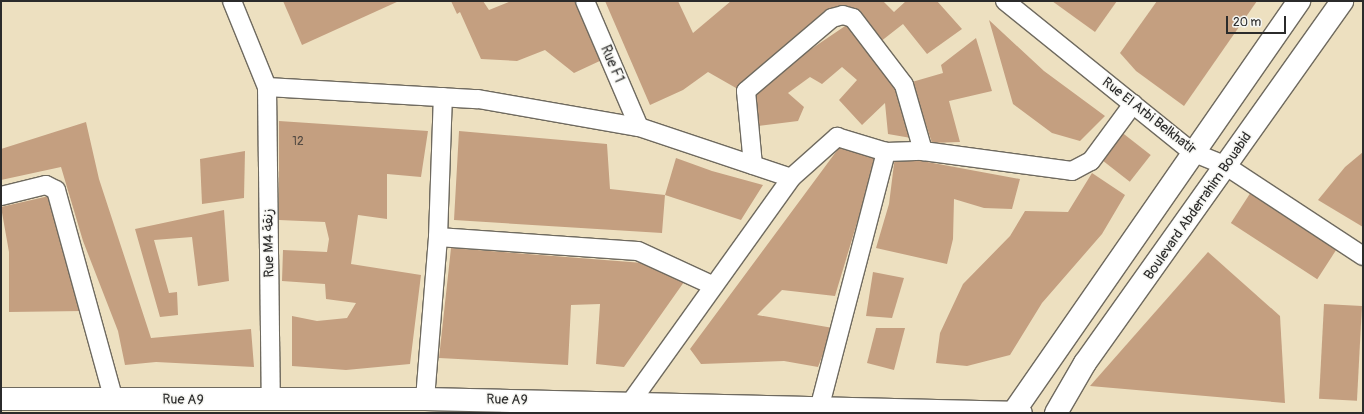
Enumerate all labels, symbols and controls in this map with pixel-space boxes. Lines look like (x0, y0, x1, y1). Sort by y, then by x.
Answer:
scale bar (1228, 8, 1288, 34)
text: 20 m (1233, 15, 1261, 30)
street label: Rue F1 (597, 43, 627, 85)
street label: Rue El Arbi Belkhatir (1099, 74, 1199, 158)
street label: Boulevard Abderrahim Bouabid (1141, 129, 1255, 283)
house number: 12 (292, 135, 304, 149)
street label: Rue M4 زنقة (260, 208, 278, 278)
street label: Rue A9 (162, 391, 204, 409)
street label: Rue A9 (486, 391, 528, 409)

